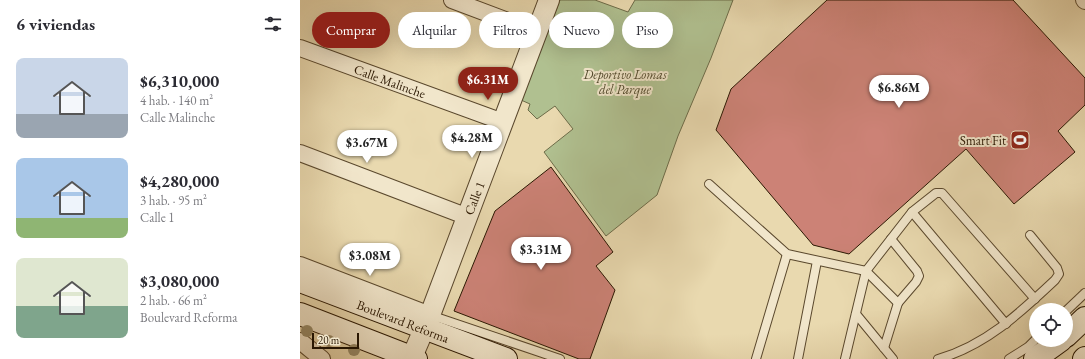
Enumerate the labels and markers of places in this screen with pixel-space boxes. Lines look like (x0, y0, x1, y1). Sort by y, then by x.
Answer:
pin: $6.31M (455, 67, 521, 101)
pin: $6.86M (866, 75, 932, 109)
pin: $4.28M (439, 125, 505, 159)
sports icon: Smart Fit (1009, 129, 1031, 151)
pin: $3.67M (334, 130, 400, 164)
place label: Smart Fit (960, 132, 1006, 149)
pin: $3.31M (508, 237, 574, 271)
pin: $3.08M (337, 243, 403, 277)

